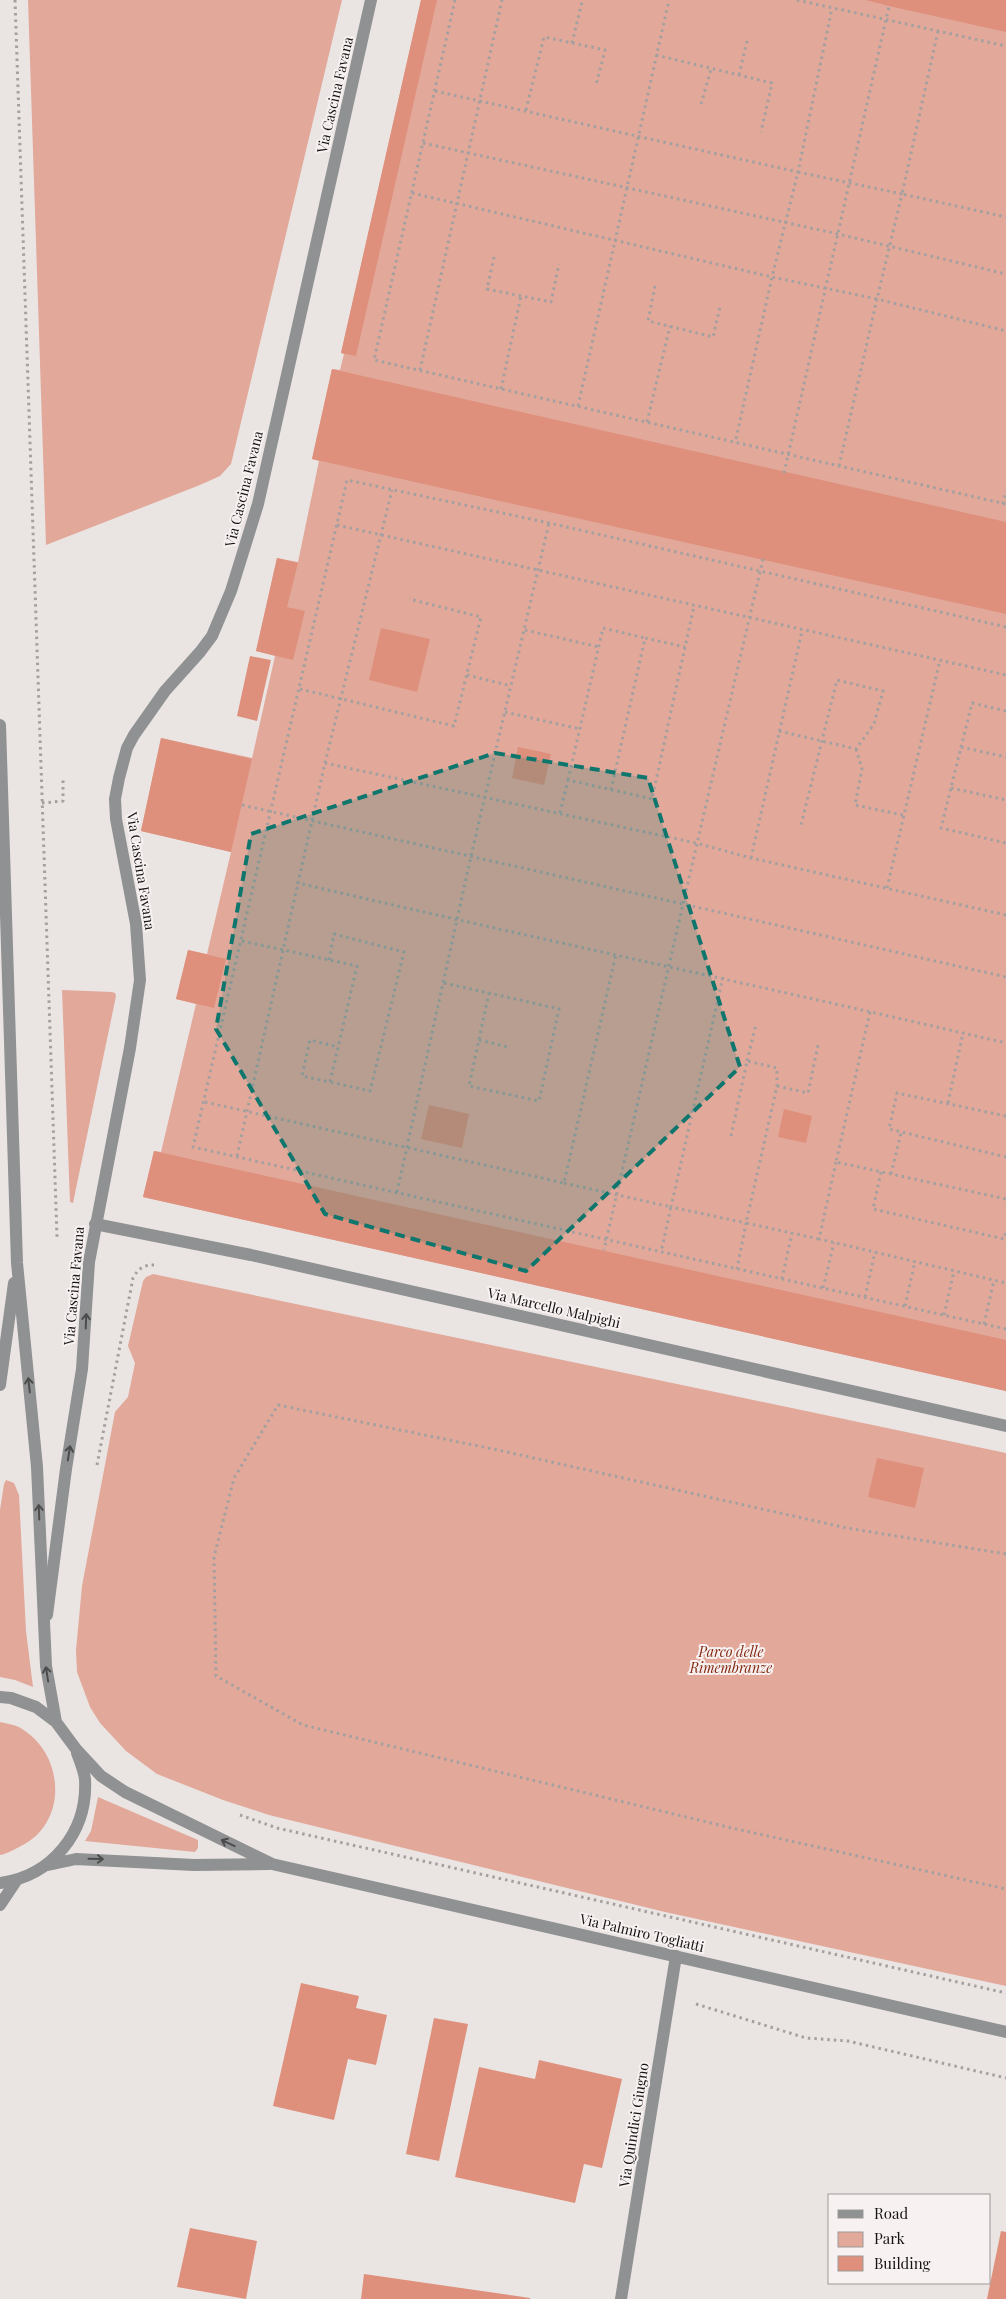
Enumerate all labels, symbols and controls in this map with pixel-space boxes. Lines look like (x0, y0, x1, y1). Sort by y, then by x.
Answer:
street label: Via Cascina Favana (312, 35, 357, 156)
street label: Via Cascina Favana (220, 429, 267, 550)
street label: Via Cascina Favana (123, 810, 160, 931)
street label: Via Cascina Favana (59, 1226, 88, 1347)
street label: Via Marcello Malpighi (485, 1283, 622, 1332)
one-way arrow (81, 1313, 90, 1329)
one-way arrow (24, 1378, 34, 1394)
one-way arrow (64, 1445, 74, 1461)
one-way arrow (34, 1504, 44, 1520)
park label: Parco delle Rimembranze (689, 1642, 772, 1677)
one-way arrow (42, 1667, 52, 1683)
one-way arrow (221, 1838, 236, 1847)
one-way arrow (88, 1855, 104, 1864)
street label: Via Palmiro Togliatti (577, 1909, 706, 1956)
street label: Via Quindici Giugno (614, 2061, 653, 2190)
legend (828, 2194, 991, 2284)
text: Road (874, 2203, 908, 2223)
text: Park (874, 2228, 906, 2248)
text: Building (874, 2253, 931, 2273)

